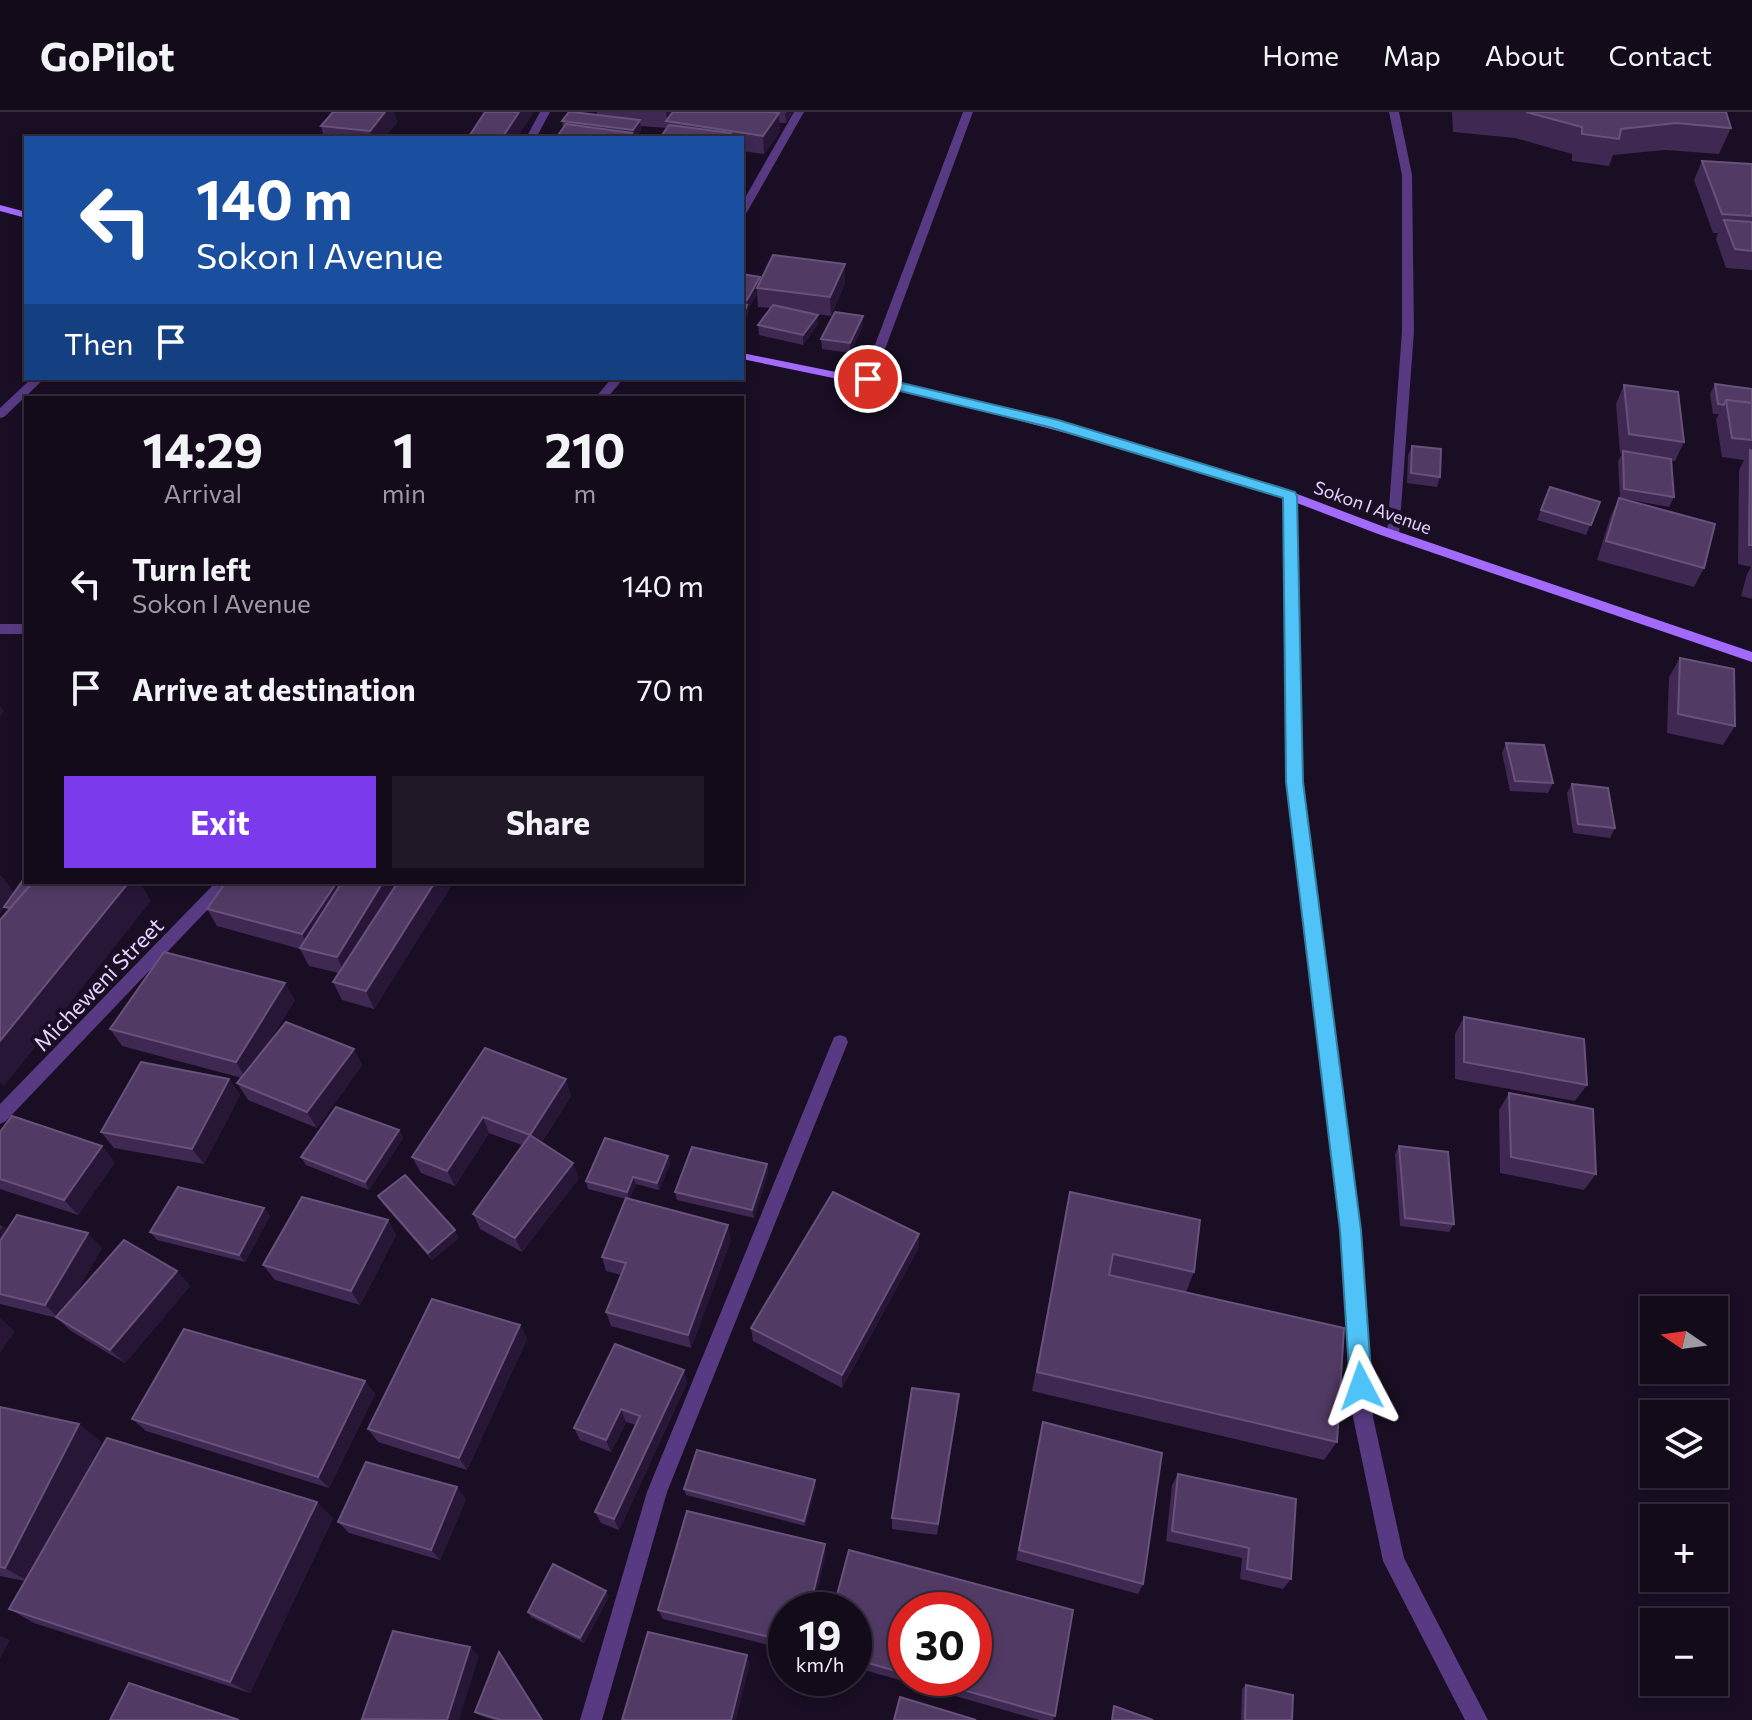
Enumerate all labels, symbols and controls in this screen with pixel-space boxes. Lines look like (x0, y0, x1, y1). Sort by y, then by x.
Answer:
text: GoPilot (40, 32, 175, 79)
text: Home (1262, 38, 1339, 72)
text: Map (1383, 38, 1441, 72)
text: About (1485, 38, 1565, 72)
text: Contact (1609, 38, 1712, 72)
text: 140 m (196, 163, 352, 232)
icon: left (64, 168, 168, 272)
text: Sokon I Avenue (196, 232, 443, 276)
icon: arrive (149, 320, 193, 364)
text: Then (64, 324, 133, 361)
pin (834, 345, 902, 413)
icon: arrive (846, 357, 890, 401)
text: 14:29 (143, 419, 263, 478)
text: 1 (393, 419, 415, 478)
text: 210 (544, 419, 625, 478)
street label: Sokon I Avenue (1311, 476, 1435, 538)
text: Arrival (163, 477, 242, 508)
text: min (382, 477, 426, 508)
text: m (574, 477, 596, 508)
text: Turn left (132, 550, 251, 587)
icon: left (64, 562, 108, 606)
text: 140 m (622, 566, 704, 603)
text: Sokon I Avenue (132, 587, 311, 618)
icon: arrive (64, 666, 108, 710)
text: Arrive at destination (132, 670, 416, 707)
text: 70 m (637, 670, 704, 707)
button: Exit (64, 776, 376, 868)
button: Share (392, 776, 704, 868)
street label: Micheweni Street (28, 912, 168, 1056)
north arrow (1640, 1296, 1728, 1384)
map controls (1640, 1296, 1728, 1696)
position arrow (1319, 1344, 1403, 1428)
button: layers (1640, 1400, 1728, 1488)
button: + (1640, 1504, 1728, 1592)
speed limit sign: 30 (888, 1592, 992, 1696)
button: − (1640, 1608, 1728, 1696)
text: 19 (799, 1609, 841, 1658)
text: km/h (796, 1652, 844, 1676)

